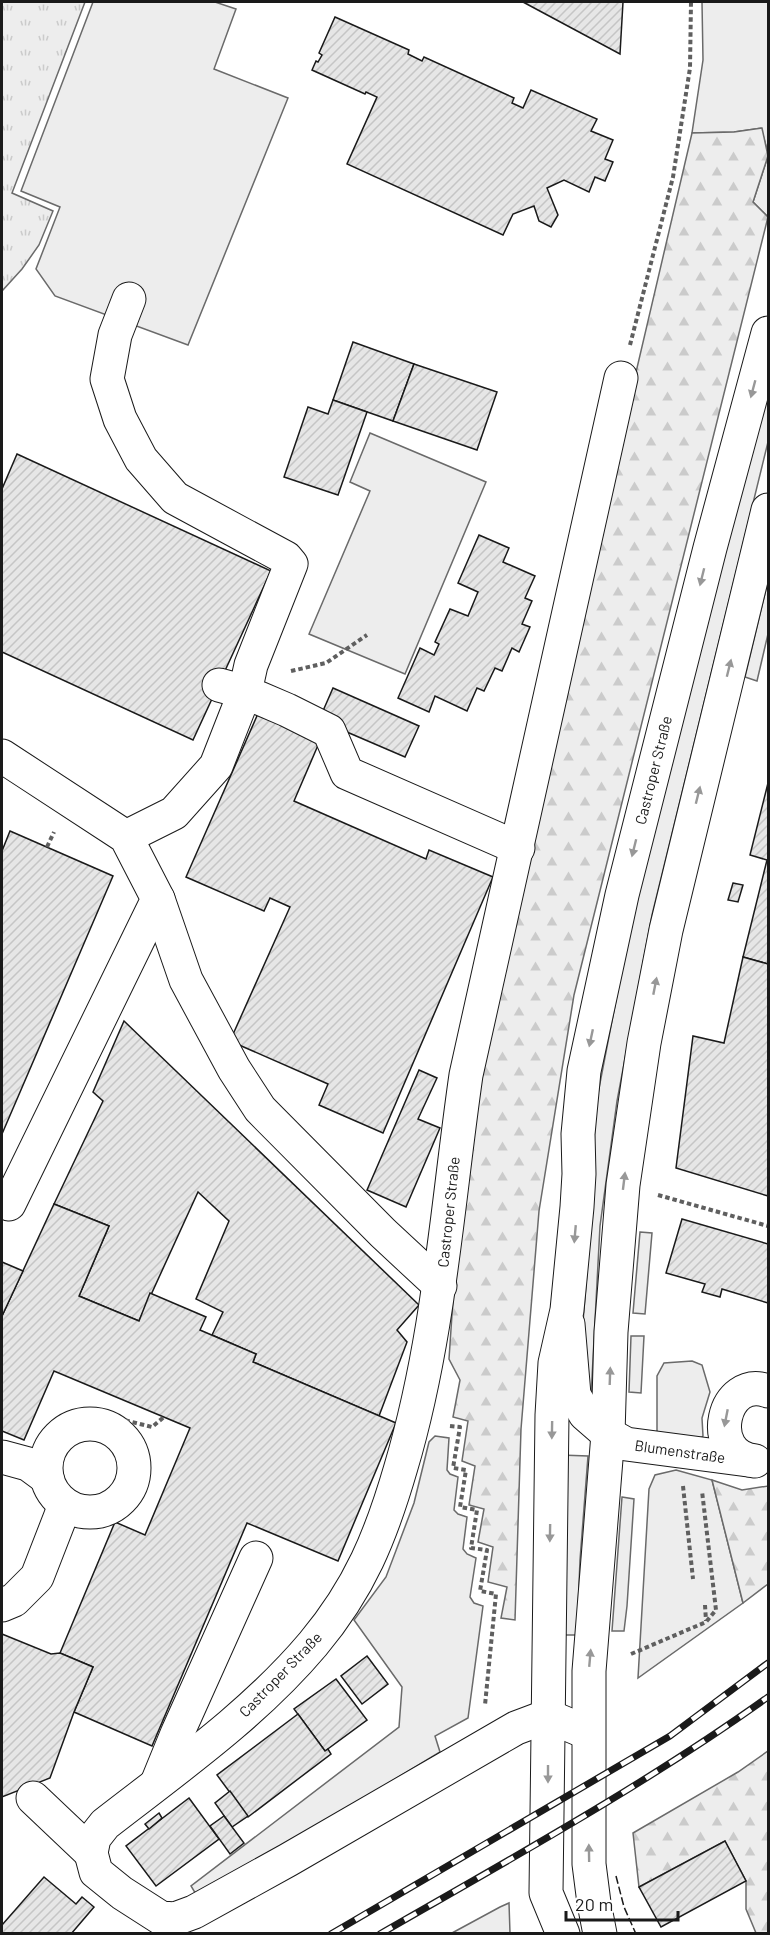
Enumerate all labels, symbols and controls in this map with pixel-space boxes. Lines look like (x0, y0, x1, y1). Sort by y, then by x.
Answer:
one-way arrow (748, 380, 757, 398)
one-way arrow (697, 568, 707, 587)
one-way arrow (724, 659, 734, 678)
street label: Castroper Straße (631, 714, 675, 826)
one-way arrow (693, 786, 703, 805)
one-way arrow (628, 839, 638, 857)
one-way arrow (651, 976, 660, 995)
one-way arrow (586, 1029, 595, 1048)
street label: Castroper Straße (433, 1156, 463, 1268)
one-way arrow (619, 1172, 629, 1191)
one-way arrow (570, 1225, 580, 1244)
one-way arrow (605, 1366, 614, 1385)
one-way arrow (721, 1409, 730, 1428)
one-way arrow (547, 1421, 556, 1440)
street label: Blumenstraße (633, 1436, 727, 1466)
one-way arrow (545, 1524, 555, 1543)
street label: Castroper Straße (235, 1628, 325, 1720)
one-way arrow (585, 1649, 595, 1668)
one-way arrow (543, 1765, 553, 1784)
one-way arrow (584, 1844, 594, 1863)
scale bar (566, 1884, 678, 1922)
text: 20 m (575, 1893, 613, 1915)

